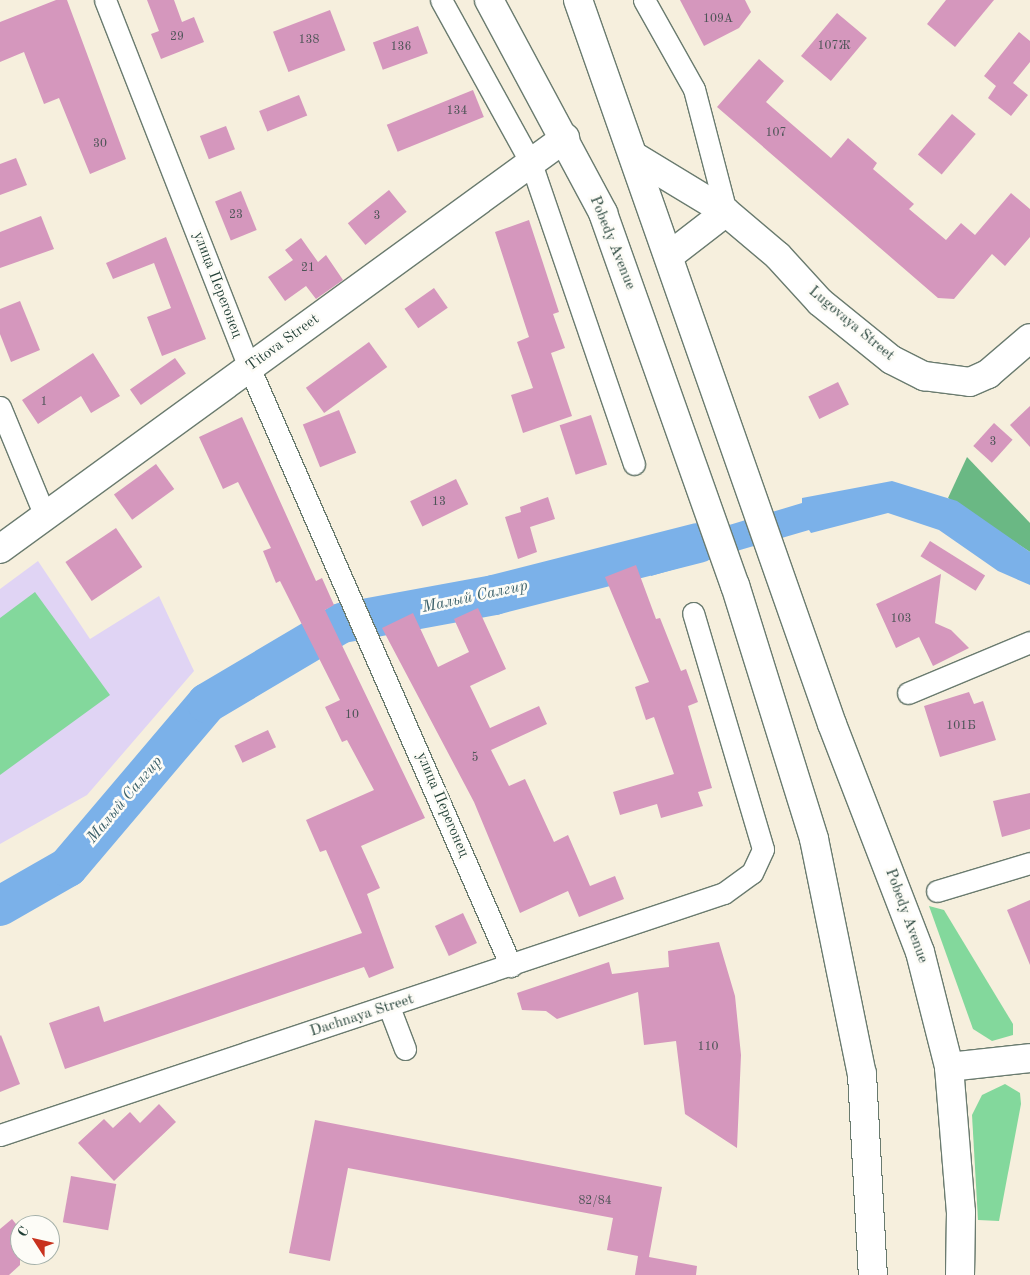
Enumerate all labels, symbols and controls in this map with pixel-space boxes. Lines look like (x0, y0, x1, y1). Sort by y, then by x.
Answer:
house number: 109А (703, 13, 733, 27)
house number: 29 (170, 31, 184, 45)
house number: 138 (299, 34, 319, 48)
house number: 107Ж (818, 40, 850, 54)
house number: 136 (391, 41, 411, 55)
house number: 134 (447, 105, 467, 119)
house number: 107 (766, 127, 786, 141)
house number: 30 (93, 138, 107, 152)
street label: Pobedy Avenue (585, 194, 639, 292)
house number: 23 (229, 209, 243, 223)
house number: 3 (374, 210, 380, 224)
street label: улица Перегонец (188, 229, 246, 341)
house number: 21 (301, 262, 315, 276)
street label: Lugovaya Street (804, 283, 898, 365)
street label: Titova Street (243, 311, 323, 375)
house number: 1 (41, 396, 47, 410)
house number: 3 (990, 436, 996, 450)
house number: 13 (432, 496, 446, 510)
water label: Малый Салгир (420, 576, 530, 618)
house number: 103 (891, 613, 911, 627)
house number: 10 (345, 709, 359, 723)
house number: 101Б (946, 720, 976, 734)
street label: улица Перегонец (412, 750, 472, 860)
house number: 5 (472, 752, 478, 766)
water label: Малый Салгир (83, 753, 167, 847)
street label: Pobedy Avenue (881, 866, 931, 966)
street label: Dachnaya Street (308, 991, 416, 1041)
house number: 110 (698, 1041, 718, 1055)
house number: 82/84 (578, 1195, 612, 1209)
north arrow (10, 1215, 60, 1265)
text: С (15, 1224, 32, 1240)

